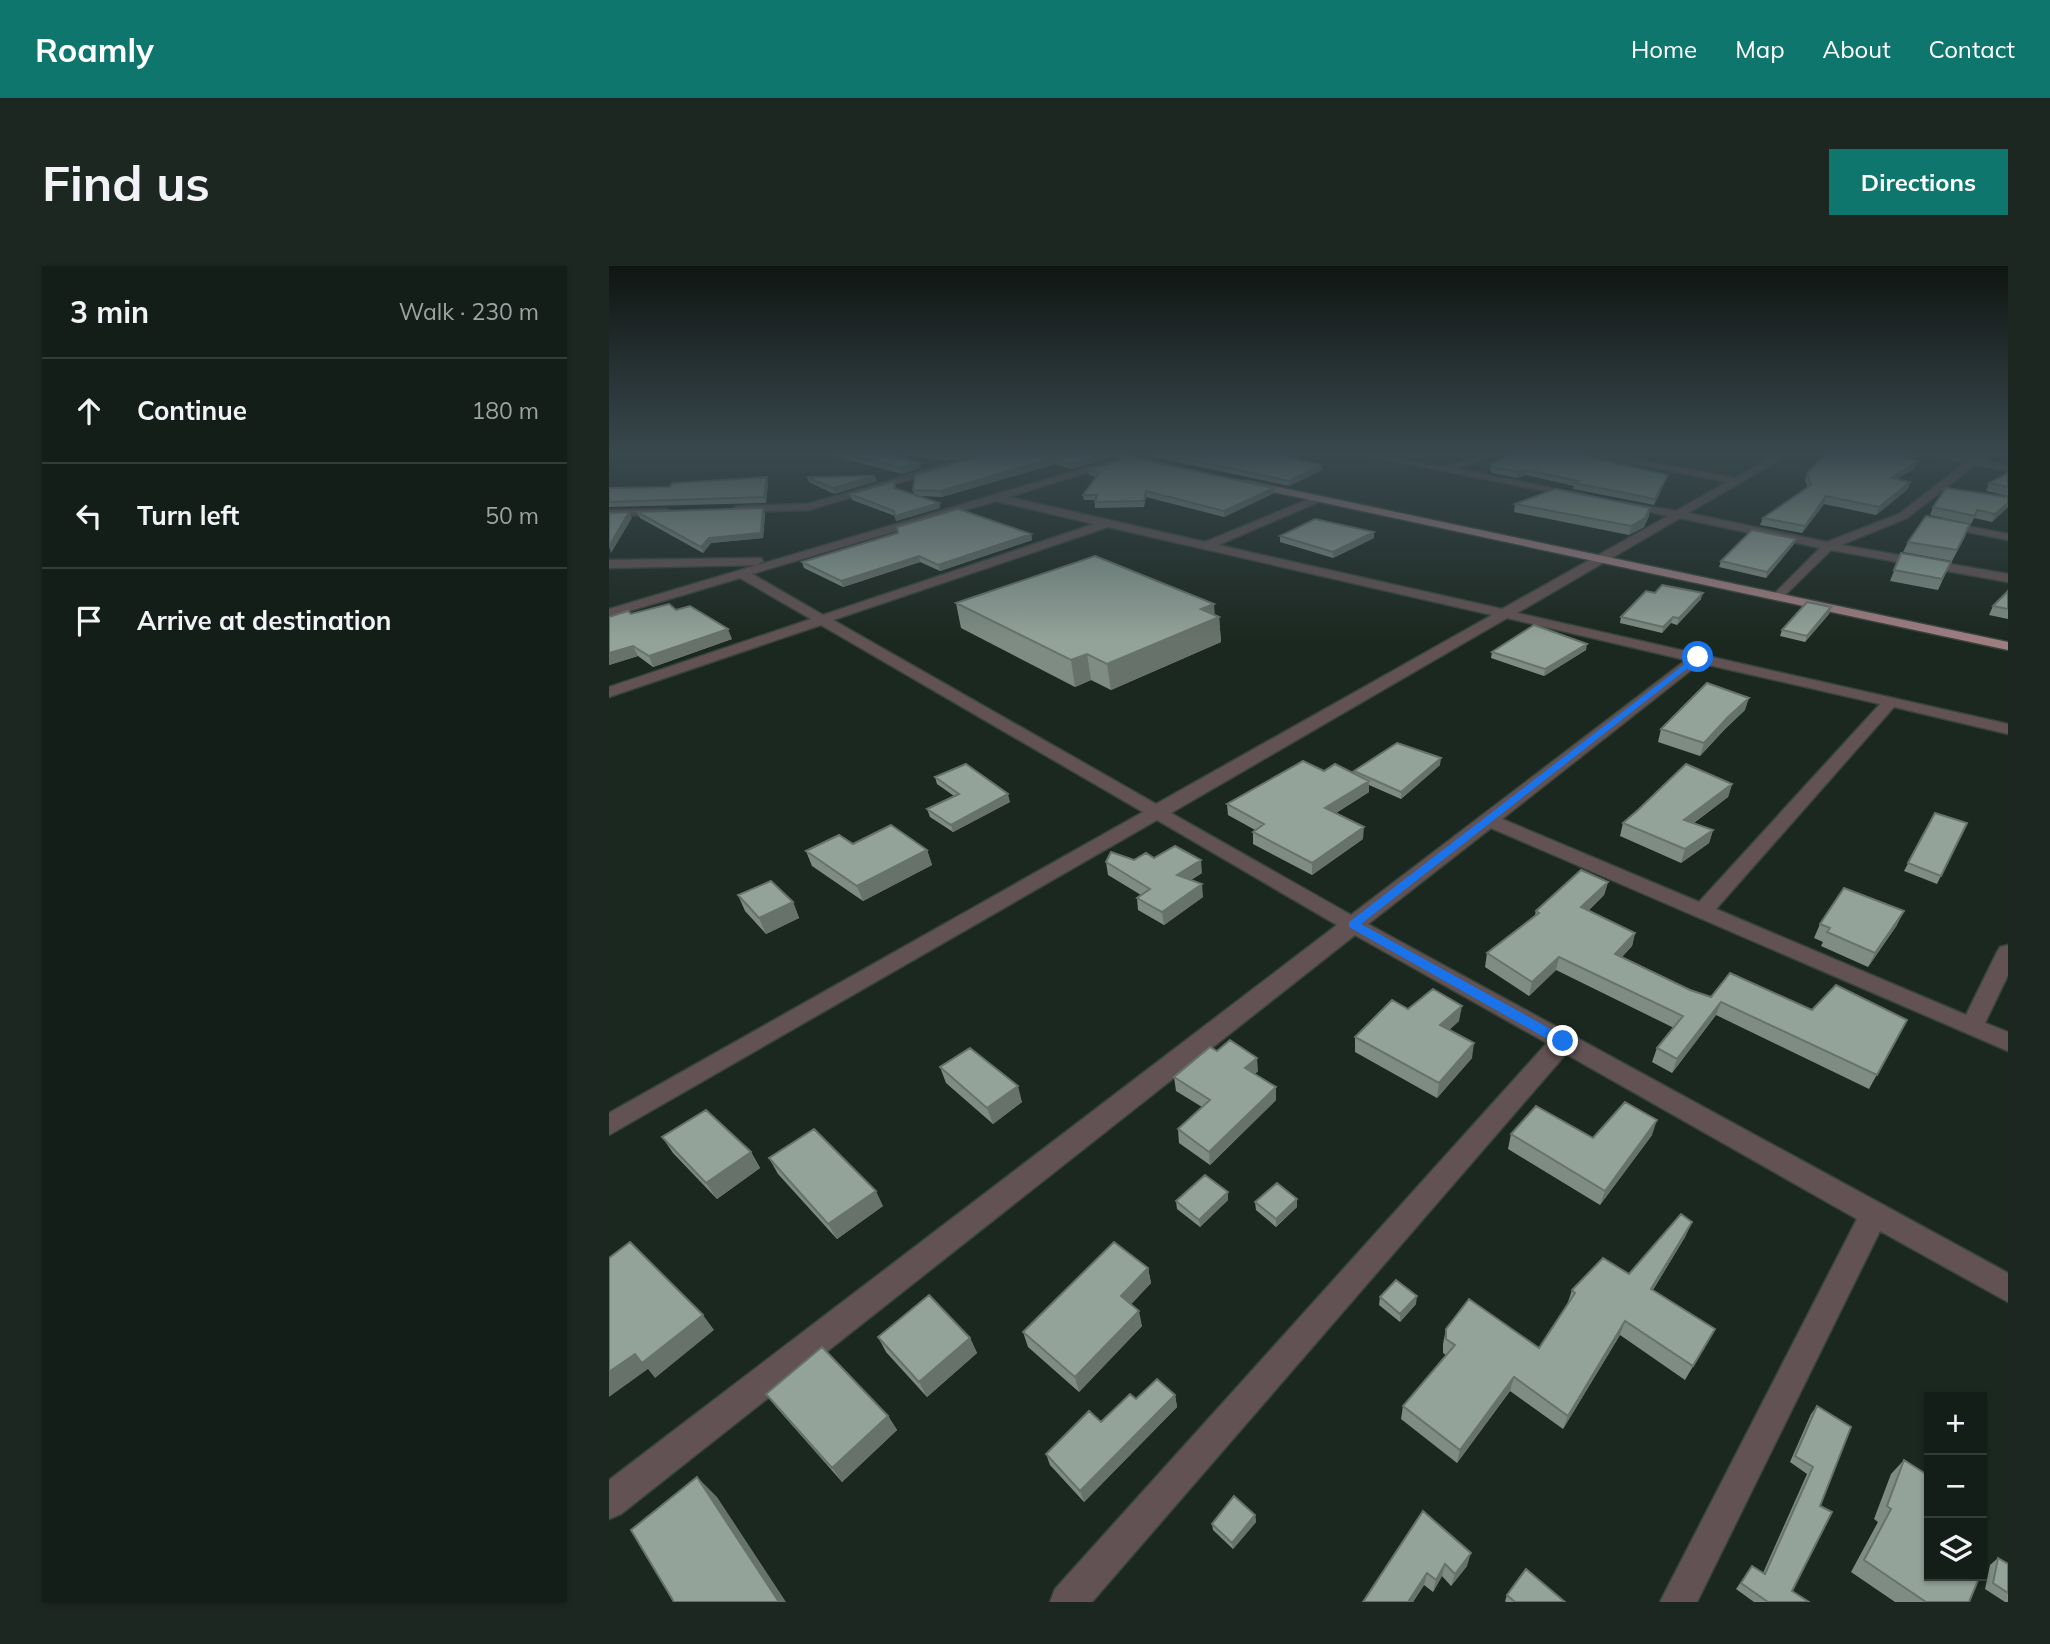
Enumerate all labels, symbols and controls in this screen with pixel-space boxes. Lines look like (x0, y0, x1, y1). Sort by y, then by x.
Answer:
text: Roamly (35, 29, 154, 70)
text: Home (1631, 34, 1697, 64)
text: Map (1735, 34, 1785, 64)
text: About (1823, 34, 1891, 64)
text: Contact (1929, 34, 2015, 64)
button: Directions (1829, 149, 2008, 215)
text: Find us (42, 152, 210, 213)
text: 3 min (70, 293, 149, 331)
text: Walk · 230 m (399, 297, 539, 326)
icon: ahead (70, 392, 108, 430)
text: Continue (137, 394, 247, 427)
text: 180 m (471, 396, 539, 425)
icon: left (70, 497, 108, 535)
text: Turn left (137, 499, 239, 532)
text: 50 m (485, 501, 539, 530)
icon: arrive (70, 602, 108, 640)
text: Arrive at destination (137, 604, 392, 637)
route start (1682, 641, 1713, 672)
route end (1547, 1025, 1578, 1056)
map controls (1924, 1392, 1987, 1581)
button: + (1924, 1392, 1987, 1455)
button: − (1924, 1455, 1987, 1518)
button: layers (1924, 1518, 1987, 1581)

